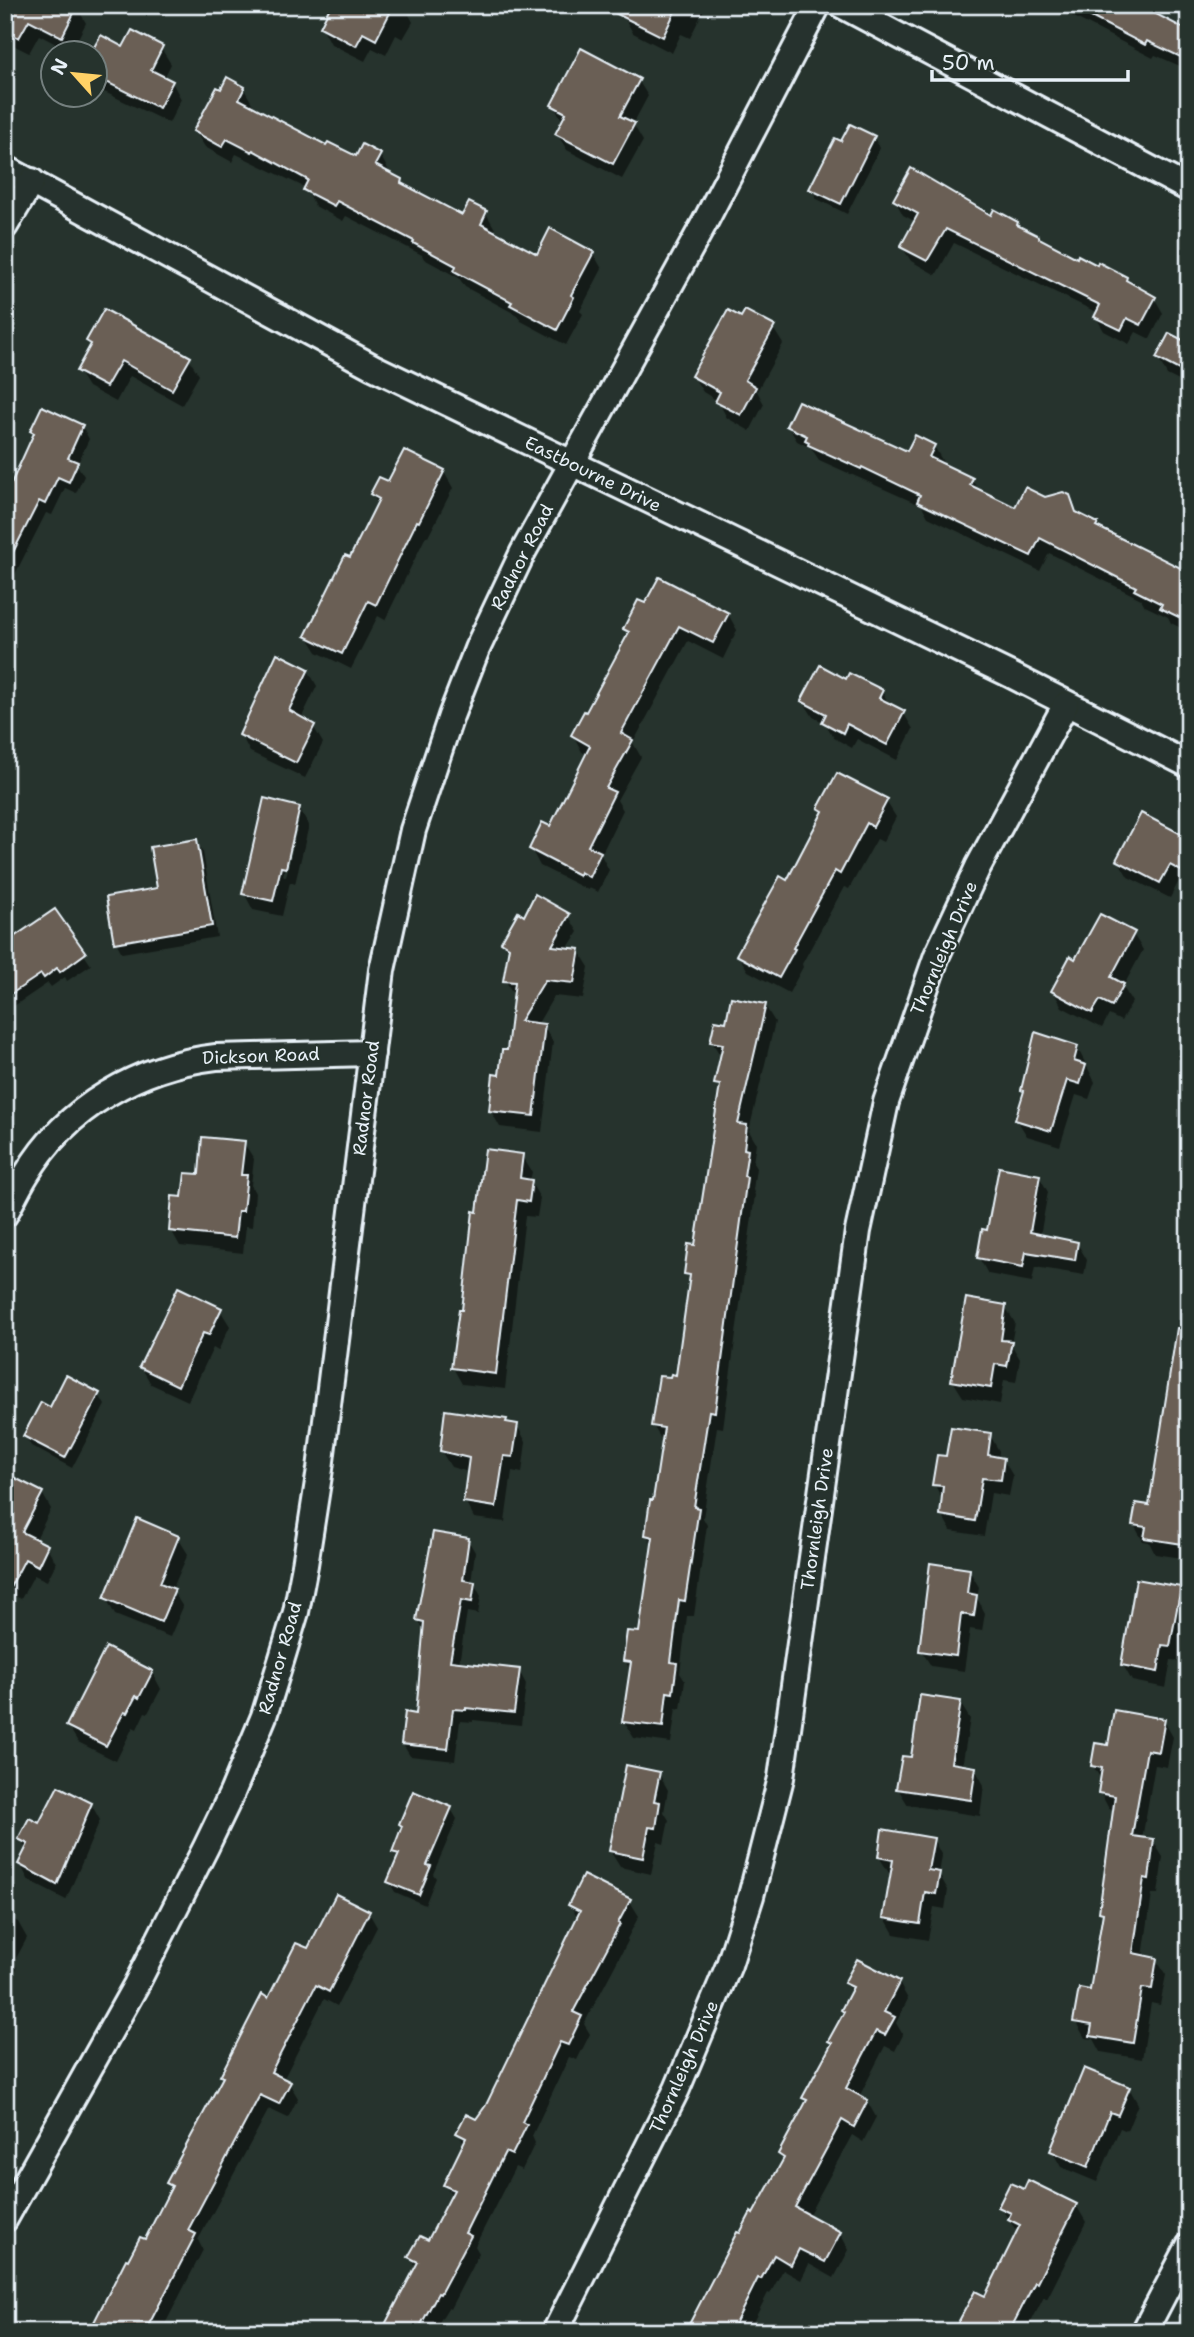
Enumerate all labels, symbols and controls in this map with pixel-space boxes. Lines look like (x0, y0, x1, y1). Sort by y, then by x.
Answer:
north arrow (38, 38, 108, 108)
scale bar (932, 38, 1128, 82)
text: 50 m (942, 49, 995, 77)
text: N (45, 54, 74, 79)
street label: Eastbourne Drive (521, 430, 665, 518)
street label: Radnor Road (485, 500, 559, 614)
street label: Thornleigh Drive (905, 877, 983, 1019)
street label: Radnor Road (347, 1039, 385, 1157)
street label: Dickson Road (202, 1042, 320, 1070)
street label: Thornleigh Drive (795, 1446, 839, 1592)
street label: Radnor Road (252, 1599, 308, 1717)
street label: Thornleigh Drive (644, 1997, 724, 2137)

